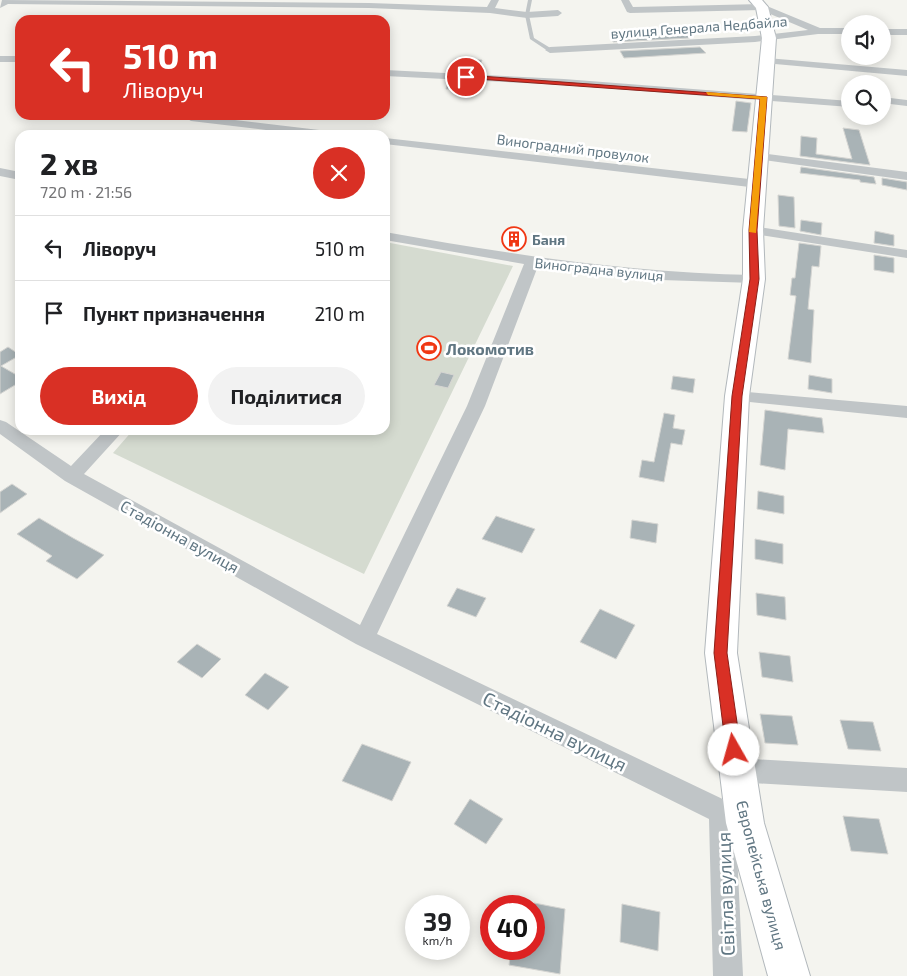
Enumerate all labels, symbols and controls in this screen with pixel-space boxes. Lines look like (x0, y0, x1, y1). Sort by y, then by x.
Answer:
street label: вулиця Генерала Недбайла (610, 12, 788, 42)
map controls (841, 15, 891, 125)
button: sound (841, 15, 891, 65)
text: 510 m (123, 34, 218, 76)
icon: left (40, 35, 105, 100)
pin (445, 56, 487, 98)
icon: arrive (452, 63, 480, 91)
button: search (841, 75, 891, 125)
text: Ліворуч (123, 76, 204, 102)
street label: Виноградний провулок (496, 130, 651, 166)
text: 2 хв (40, 145, 98, 181)
button: close (313, 147, 365, 199)
text: 720 m · 21:56 (40, 182, 132, 201)
building icon: Баня (501, 226, 527, 252)
place label: Баня (532, 231, 565, 248)
icon: left (40, 234, 68, 262)
text: Ліворуч (83, 237, 156, 260)
text: 510 m (315, 237, 365, 260)
street label: Виноградна вулиця (534, 254, 664, 284)
icon: arrive (40, 299, 68, 327)
text: Пункт призначення (83, 302, 265, 325)
text: 210 m (314, 302, 365, 325)
sports icon: Локомотив (416, 335, 442, 361)
place label: Локомотив (446, 339, 534, 358)
button: Вихід (40, 367, 198, 425)
button: Поділитися (208, 367, 365, 425)
street label: Стадіонна вулиця (117, 496, 243, 577)
street label: Стадіонна вулиця (479, 686, 631, 777)
position arrow (707, 723, 759, 775)
street label: Європейська вулиця (732, 798, 791, 952)
street label: Світла вулиця (711, 832, 740, 956)
speed limit sign: 40 (480, 895, 545, 960)
text: 39 (423, 906, 452, 936)
text: km/h (423, 933, 452, 947)

